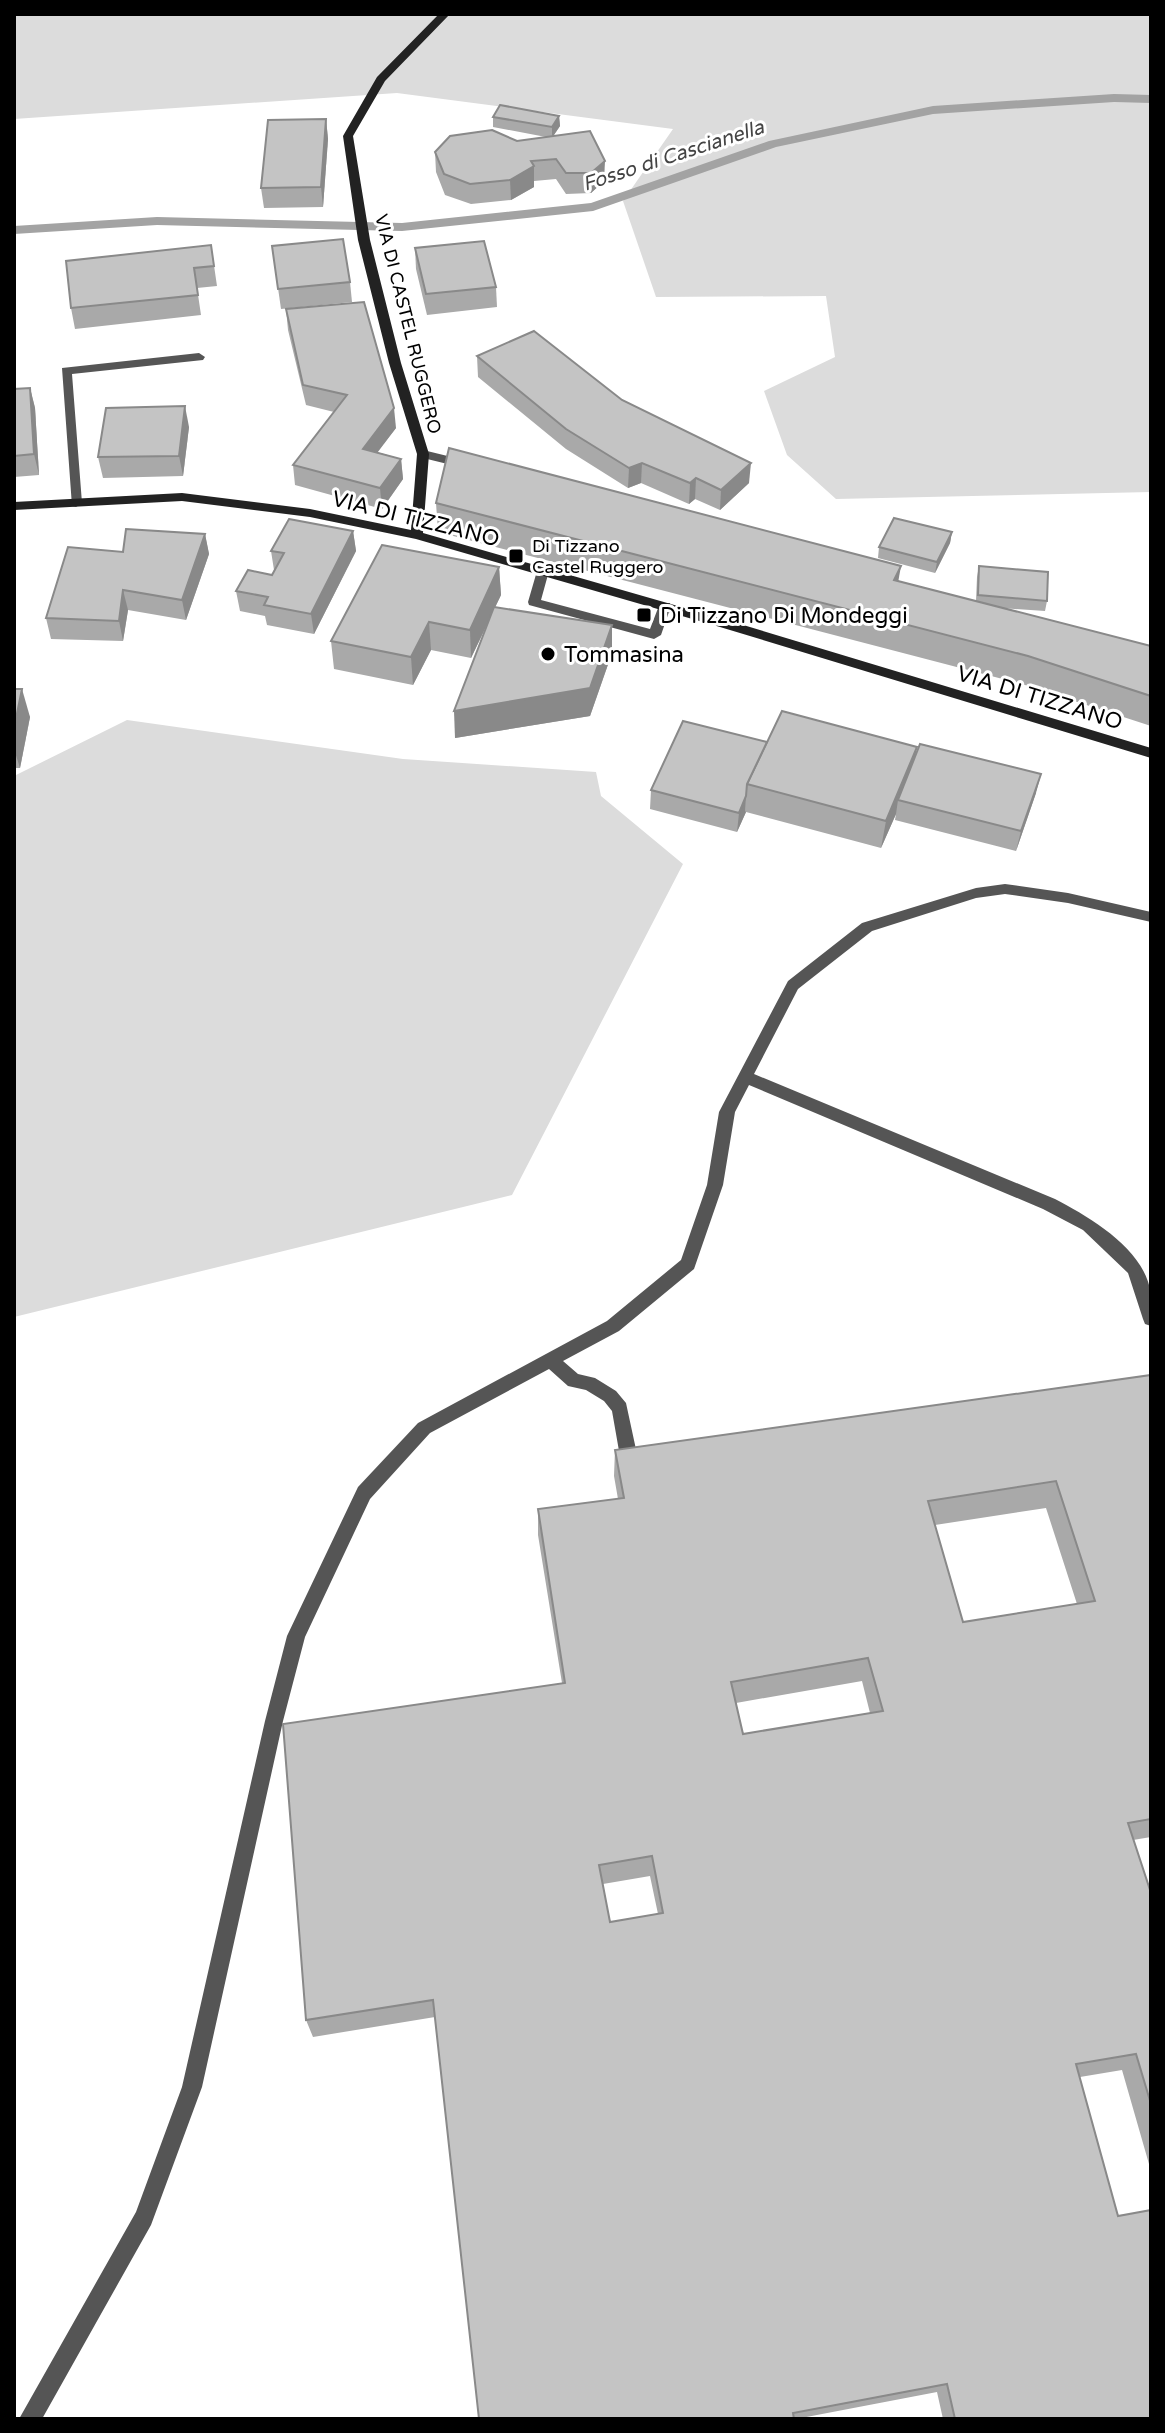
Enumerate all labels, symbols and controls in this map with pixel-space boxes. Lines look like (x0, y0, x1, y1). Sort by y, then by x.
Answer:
water label: Fosso di Cascianella (580, 115, 768, 197)
street label: VIA DI CASTEL RUGGERO (370, 212, 446, 436)
street label: VIA DI TIZZANO (329, 486, 502, 552)
place label: Di Tizzano Castel Ruggero (532, 535, 664, 578)
marker: Di Tizzano Castel Ruggero (507, 547, 525, 565)
place label: Di Tizzano Di Mondeggi (660, 603, 908, 629)
marker: Di Tizzano Di Mondeggi (635, 606, 653, 624)
place label: Tommasina (564, 642, 684, 668)
marker: Tommasina (539, 645, 557, 663)
street label: VIA DI TIZZANO (954, 660, 1126, 736)

